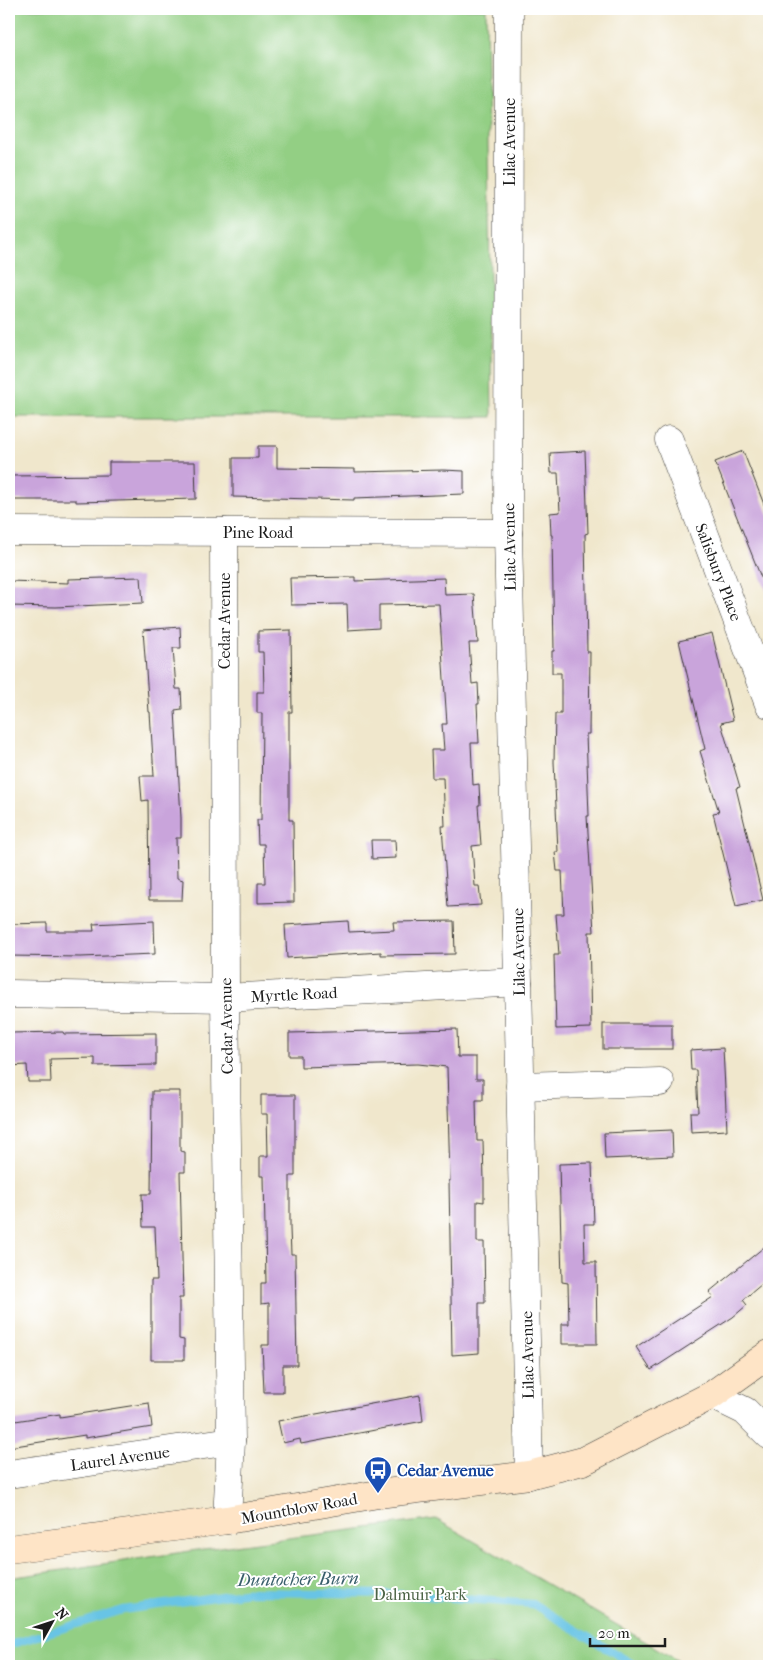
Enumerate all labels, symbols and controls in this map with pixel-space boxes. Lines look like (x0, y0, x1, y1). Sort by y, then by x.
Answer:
street label: Lilac Avenue (500, 98, 519, 186)
street label: Lilac Avenue (499, 503, 520, 591)
street label: Salisbury Place (691, 521, 746, 624)
street label: Pine Road (223, 523, 294, 542)
street label: Cedar Avenue (215, 573, 234, 669)
street label: Lilac Avenue (508, 908, 529, 996)
street label: Cedar Avenue (216, 977, 237, 1074)
street label: Myrtle Road (250, 983, 338, 1006)
street label: Lilac Avenue (517, 1311, 538, 1399)
street label: Laurel Avenue (69, 1442, 171, 1475)
bus stop icon: Cedar Avenue (363, 1455, 393, 1494)
place label: Cedar Avenue (397, 1461, 494, 1480)
street label: Mountblow Road (240, 1489, 359, 1528)
water label: Duntocher Burn (236, 1568, 359, 1591)
park label: Dalmuir Park (373, 1585, 467, 1604)
north arrow (28, 1598, 78, 1648)
text: N (52, 1604, 72, 1624)
scale bar (590, 1615, 666, 1647)
text: 20 m (598, 1624, 630, 1642)

